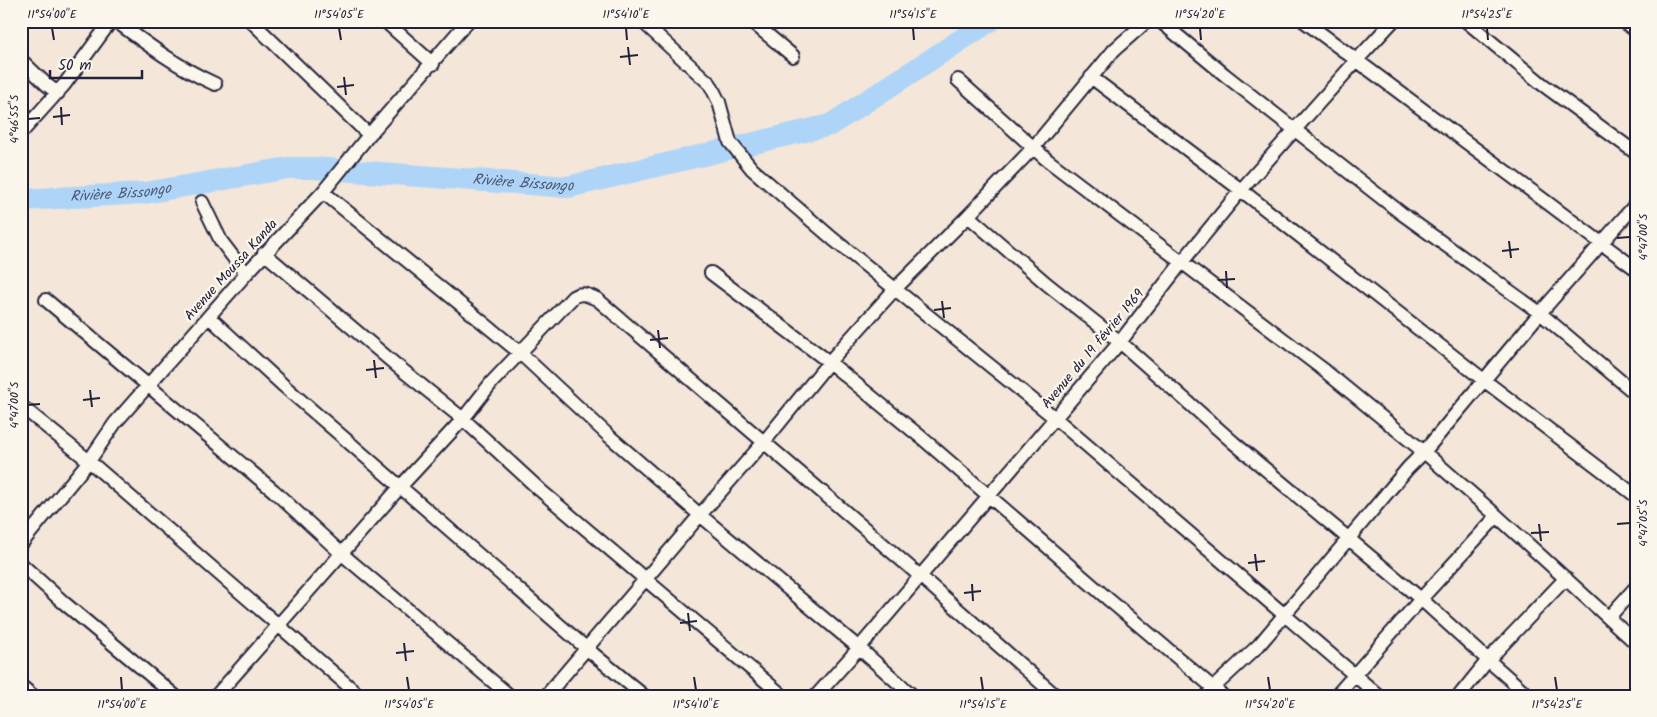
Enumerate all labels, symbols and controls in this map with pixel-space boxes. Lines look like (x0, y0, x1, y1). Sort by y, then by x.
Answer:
text: 11°54'00"E (27, 5, 78, 24)
text: 11°54'05"E (314, 5, 365, 24)
text: 11°54'10"E (602, 5, 651, 24)
text: 11°54'15"E (889, 5, 938, 24)
text: 11°54'20"E (1175, 5, 1226, 24)
text: 11°54'25"E (1462, 5, 1513, 24)
scale bar (50, 48, 142, 80)
text: 50 m (58, 54, 92, 78)
text: 4°46'55"S (5, 94, 24, 143)
water label: Rivière Bissongo (472, 168, 577, 199)
water label: Rivière Bissongo (70, 176, 174, 209)
text: 4°47'00"S (1634, 213, 1653, 260)
street label: Avenue Moussa Kanda (179, 214, 283, 326)
street label: Avenue du 19 février 1969 (1036, 284, 1150, 414)
text: 4°47'00"S (5, 381, 24, 428)
text: 4°47'05"S (1634, 499, 1653, 547)
text: 11°54'00"E (97, 695, 148, 714)
text: 11°54'05"E (384, 695, 435, 714)
text: 11°54'10"E (672, 695, 721, 714)
text: 11°54'15"E (959, 695, 1008, 714)
text: 11°54'20"E (1245, 695, 1296, 714)
text: 11°54'25"E (1532, 695, 1583, 714)

